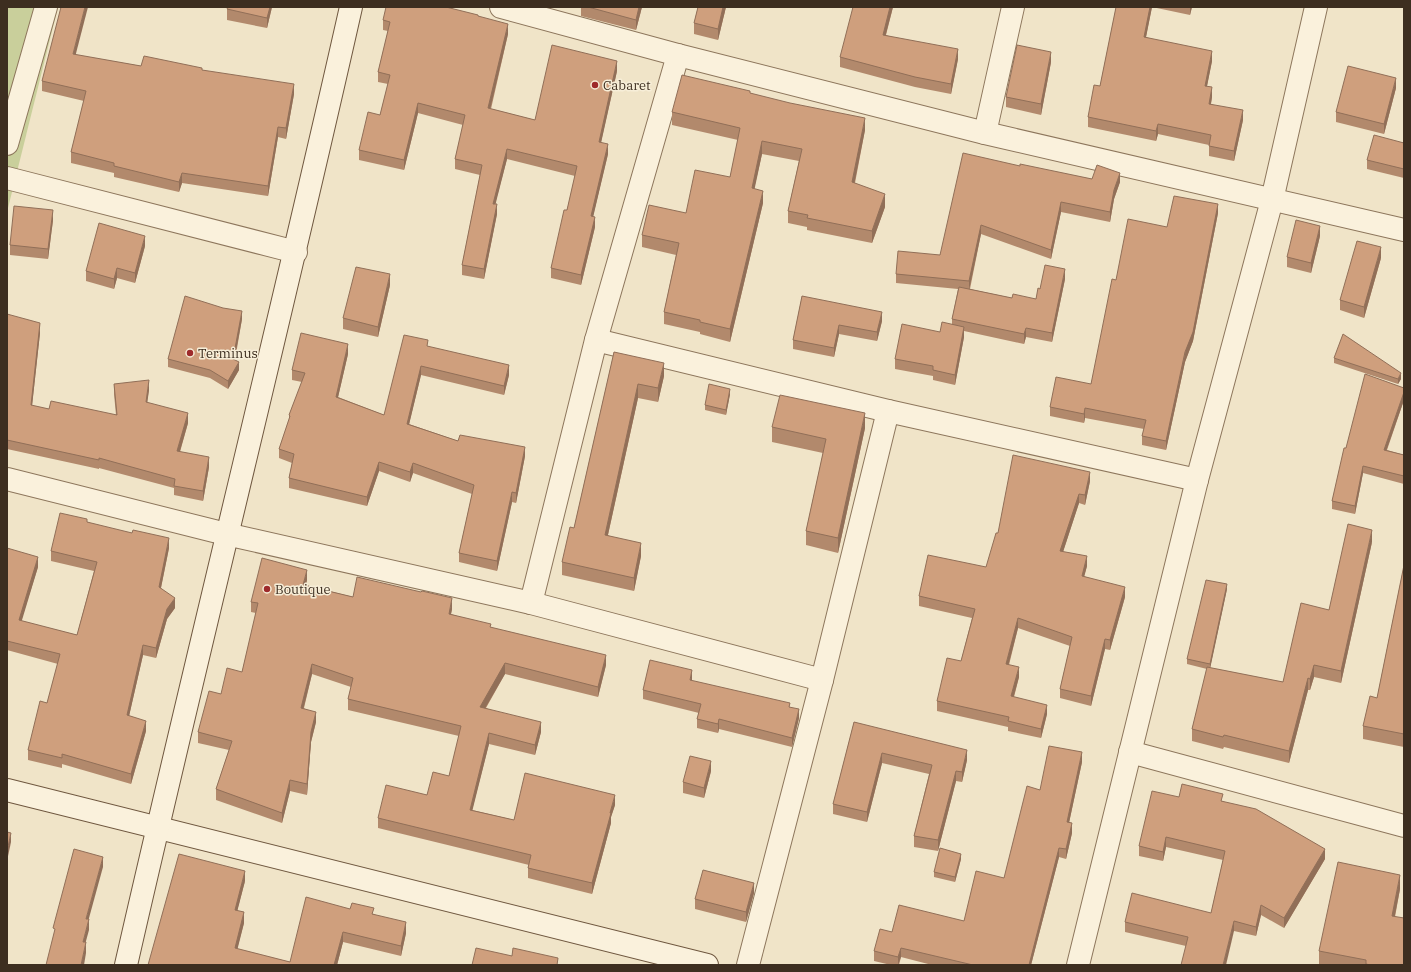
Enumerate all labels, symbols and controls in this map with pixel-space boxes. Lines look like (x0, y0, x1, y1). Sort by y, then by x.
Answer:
place label: Cabaret (603, 77, 651, 94)
marker: Cabaret (590, 80, 600, 90)
place label: Terminus (198, 345, 258, 362)
marker: Terminus (185, 348, 195, 358)
place label: Boutique (275, 581, 331, 598)
marker: Boutique (262, 584, 272, 594)

